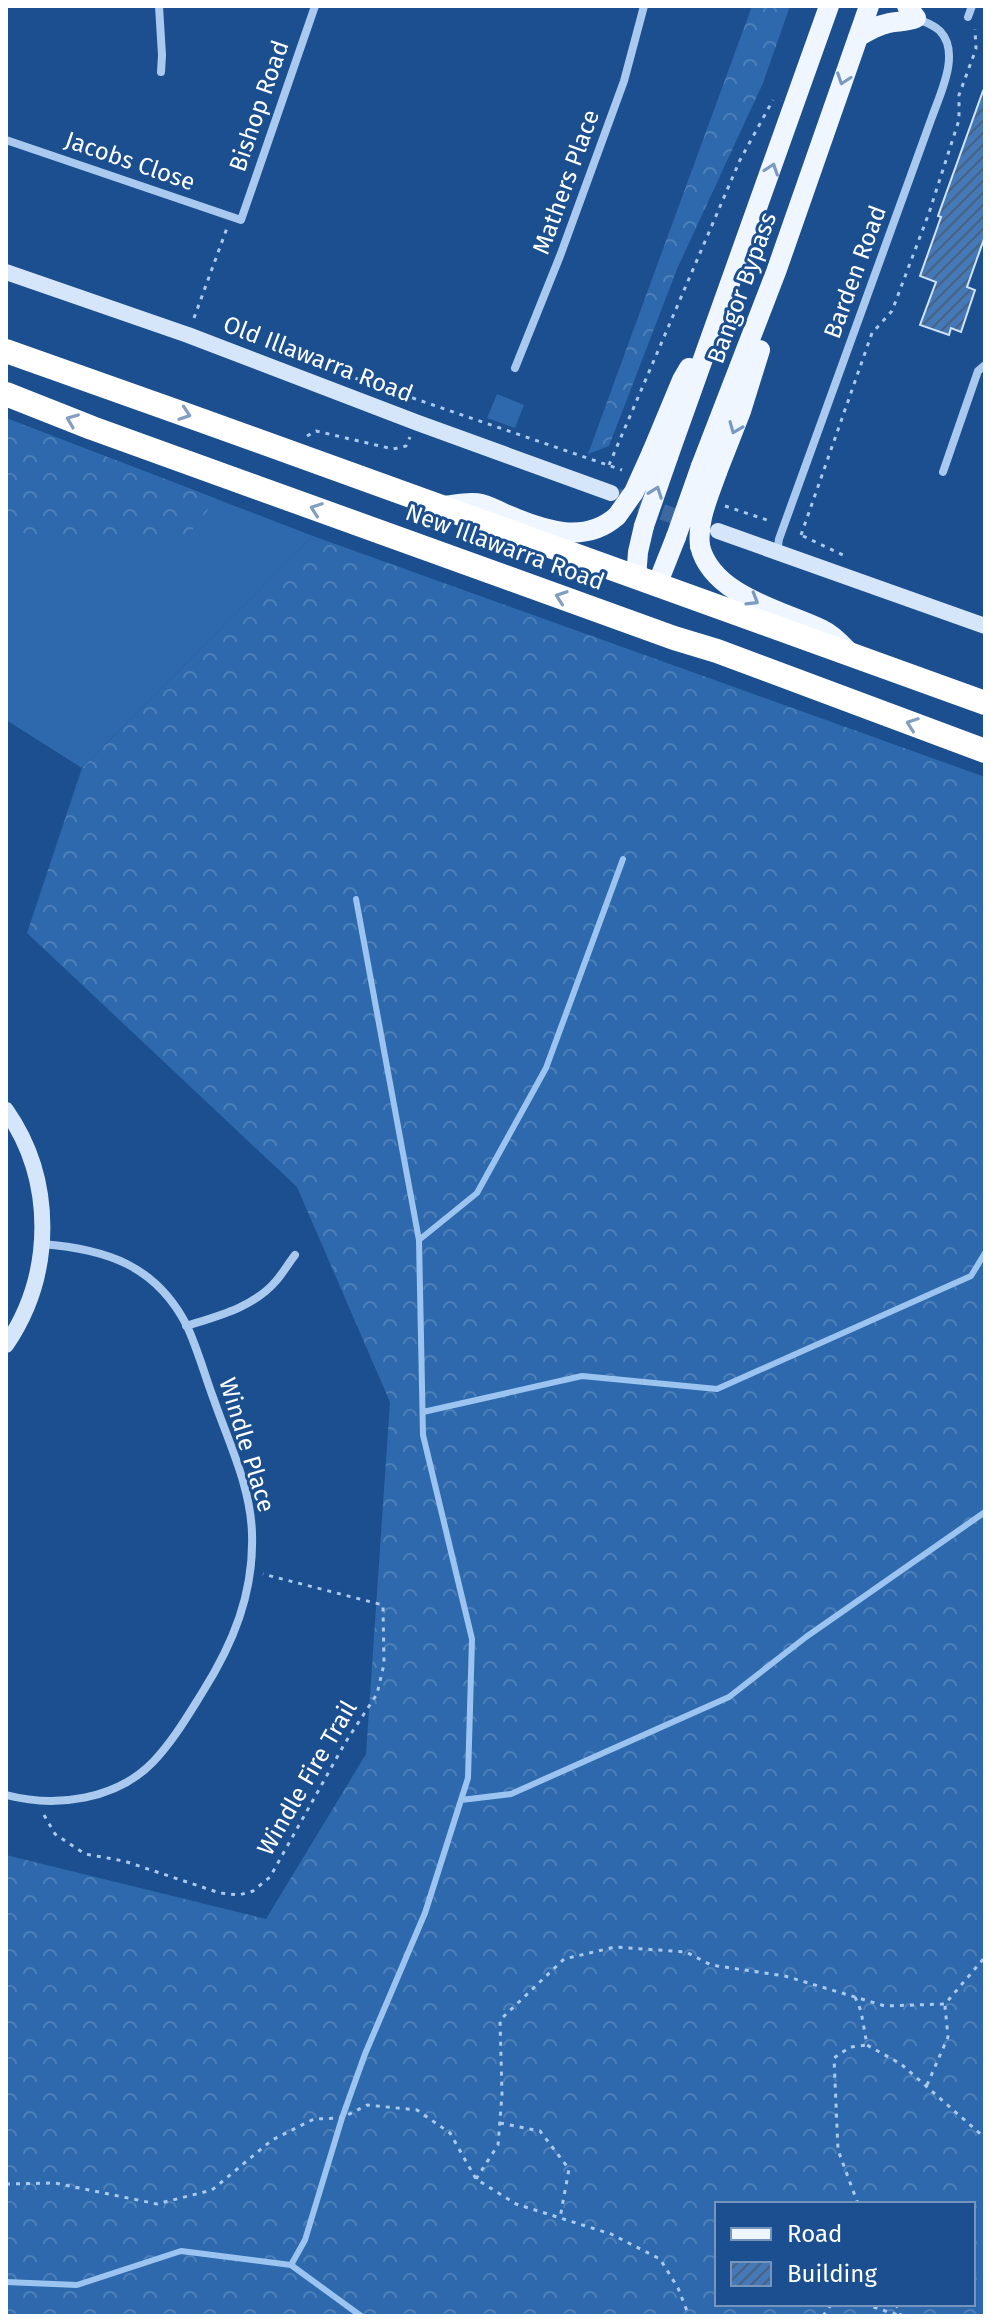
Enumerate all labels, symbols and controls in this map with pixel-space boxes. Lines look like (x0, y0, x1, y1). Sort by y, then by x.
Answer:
street label: Bishop Road (224, 37, 294, 175)
one-way arrow (836, 72, 853, 86)
street label: Mathers Place (527, 106, 605, 258)
street label: Jacobs Close (61, 126, 199, 196)
one-way arrow (763, 163, 779, 177)
street label: Barden Road (818, 202, 892, 342)
street label: Bangor Bypass (702, 209, 782, 367)
street label: Old Illawarra Road (219, 310, 417, 408)
one-way arrow (177, 405, 191, 421)
one-way arrow (66, 414, 80, 430)
one-way arrow (728, 420, 744, 434)
one-way arrow (646, 485, 663, 499)
street label: New Illawarra Road (402, 498, 608, 596)
one-way arrow (310, 502, 324, 519)
one-way arrow (555, 590, 569, 607)
one-way arrow (744, 590, 759, 605)
one-way arrow (906, 717, 920, 733)
street label: Windle Place (213, 1374, 281, 1516)
street label: Windle Fire Trail (251, 1696, 363, 1860)
legend (715, 2202, 975, 2306)
text: Road (787, 2220, 842, 2248)
text: Building (787, 2260, 877, 2288)

